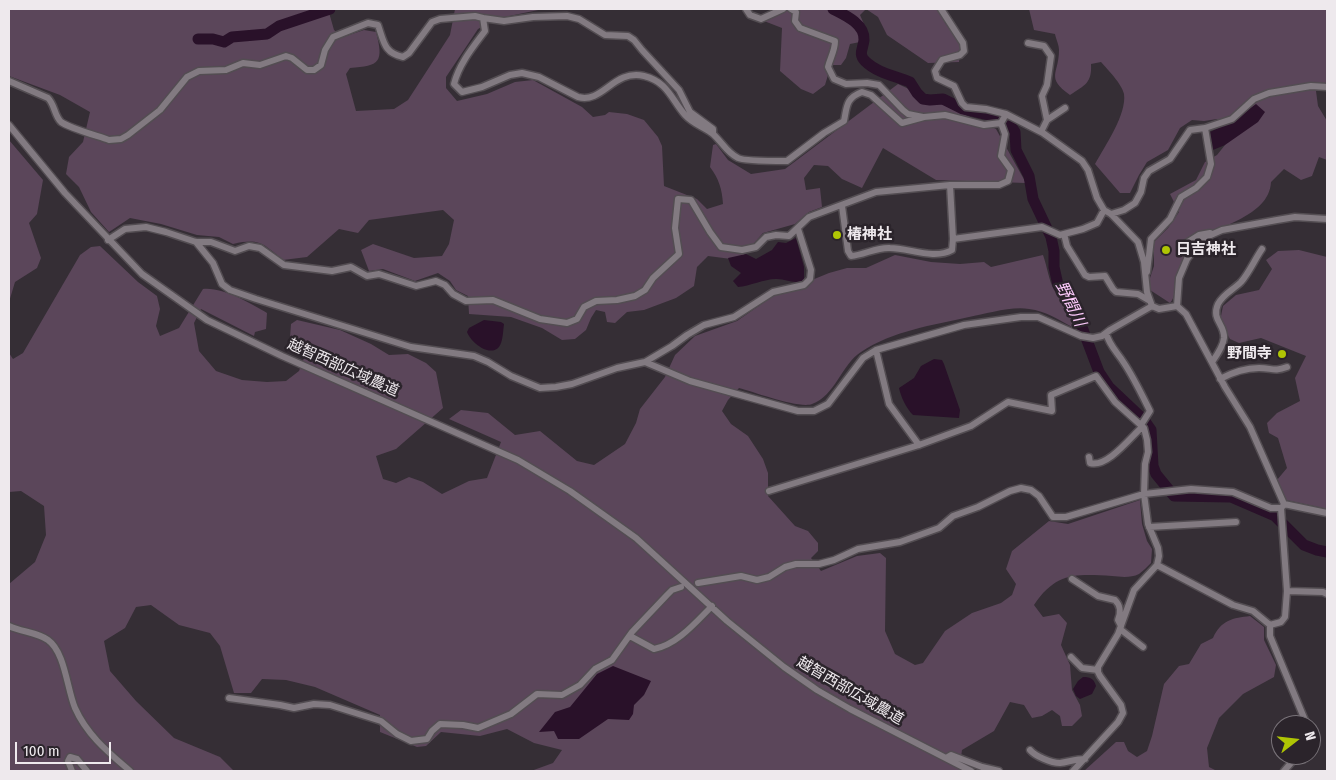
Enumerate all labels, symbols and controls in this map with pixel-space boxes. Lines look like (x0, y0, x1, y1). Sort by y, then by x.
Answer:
place label: 椿神社 (847, 226, 892, 244)
marker: 椿神社 (831, 229, 843, 241)
place label: 日吉神社 (1176, 241, 1236, 259)
marker: 日吉神社 (1160, 244, 1172, 256)
water label: 野間川 (1051, 278, 1089, 330)
street label: 越智西部広域農道 (285, 335, 401, 401)
place label: 野間寺 (1227, 345, 1272, 363)
marker: 野間寺 (1276, 348, 1288, 360)
street label: 越智西部広域農道 (794, 653, 906, 729)
north arrow (1271, 715, 1321, 765)
text: N (1301, 730, 1319, 742)
scale bar (18, 732, 114, 764)
text: 100 m (23, 742, 60, 760)

